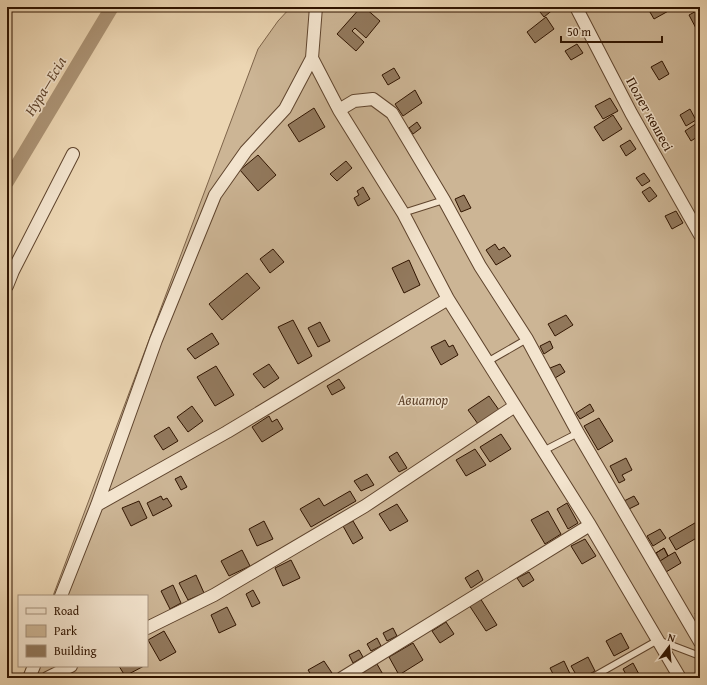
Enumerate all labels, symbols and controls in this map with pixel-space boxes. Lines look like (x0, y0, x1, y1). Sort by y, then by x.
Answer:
scale bar (561, 18, 662, 44)
text: 50 m (567, 23, 591, 40)
water label: Нура—Есіл (19, 52, 71, 120)
street label: Полет көшесі (621, 73, 679, 155)
park label: Авиатор (397, 390, 449, 410)
legend (18, 595, 148, 667)
text: Road (54, 602, 80, 619)
text: Park (54, 622, 78, 639)
north arrow (649, 627, 689, 667)
text: N (666, 629, 678, 646)
text: Building (54, 642, 97, 659)

